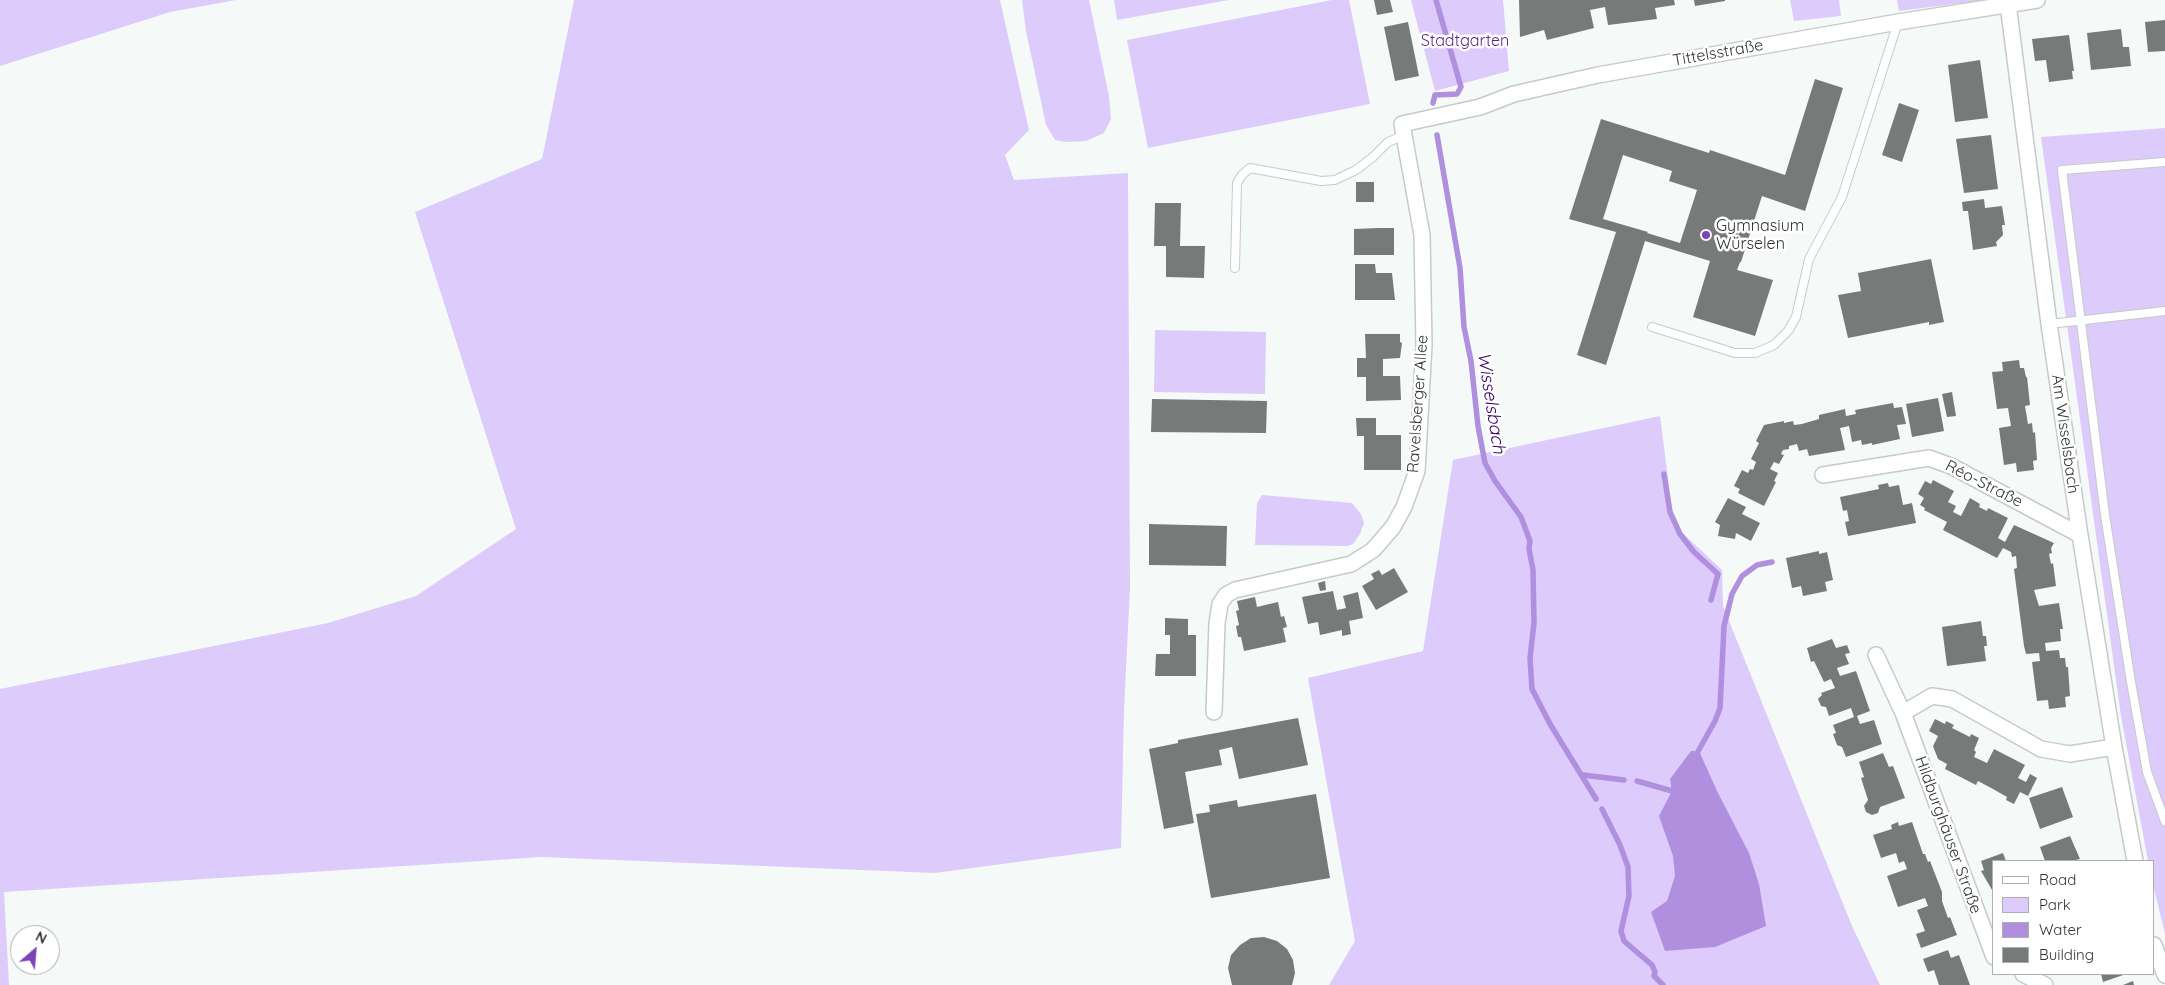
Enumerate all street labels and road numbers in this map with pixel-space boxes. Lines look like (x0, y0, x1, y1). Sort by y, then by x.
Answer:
street label: Tittelsstraße (1671, 36, 1765, 70)
street label: Ravelsberger Allee (1404, 334, 1432, 474)
street label: Am Wisselsbach (2047, 373, 2083, 495)
street label: Réo-Straße (1942, 456, 2026, 512)
street label: Hildburghäuser Straße (1911, 753, 1985, 917)

